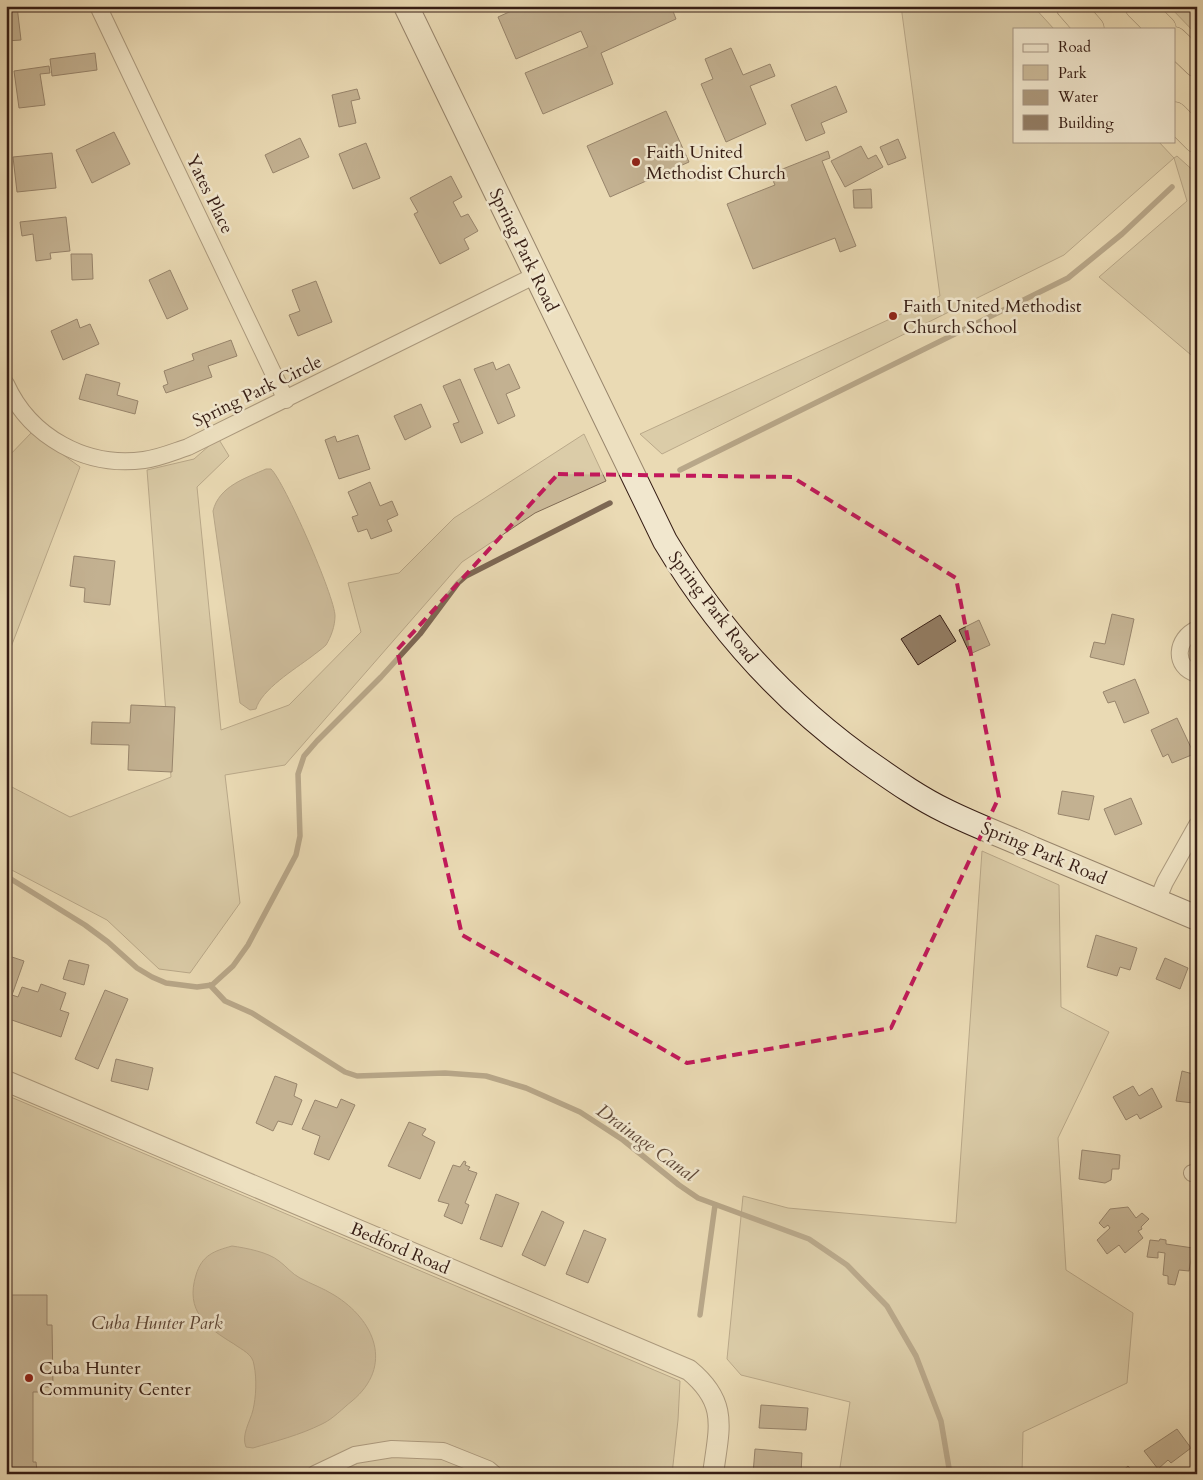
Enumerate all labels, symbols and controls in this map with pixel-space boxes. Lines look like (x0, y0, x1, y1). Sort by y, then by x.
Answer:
legend (1013, 28, 1176, 142)
text: Road (1058, 37, 1091, 57)
text: Park (1058, 63, 1087, 83)
text: Water (1057, 87, 1099, 107)
text: Building (1058, 113, 1114, 133)
place label: Faith United Methodist Church (646, 140, 786, 186)
street label: Yates Place (180, 150, 239, 238)
marker: Faith United Methodist Church (630, 156, 642, 168)
street label: Spring Park Road (483, 184, 564, 316)
place label: Faith United Methodist Church School (903, 294, 1082, 340)
marker: Faith United Methodist Church School (887, 310, 899, 322)
street label: Spring Park Circle (188, 349, 326, 434)
street label: Spring Park Road (662, 546, 763, 669)
street label: Spring Park Road (977, 816, 1111, 891)
water label: Drainage Canal (591, 1098, 702, 1188)
street label: Bedford Road (346, 1216, 454, 1281)
park label: Cuba Hunter Park (91, 1311, 223, 1336)
place label: Cuba Hunter Community Center (39, 1356, 191, 1402)
marker: Cuba Hunter Community Center (23, 1372, 35, 1384)

